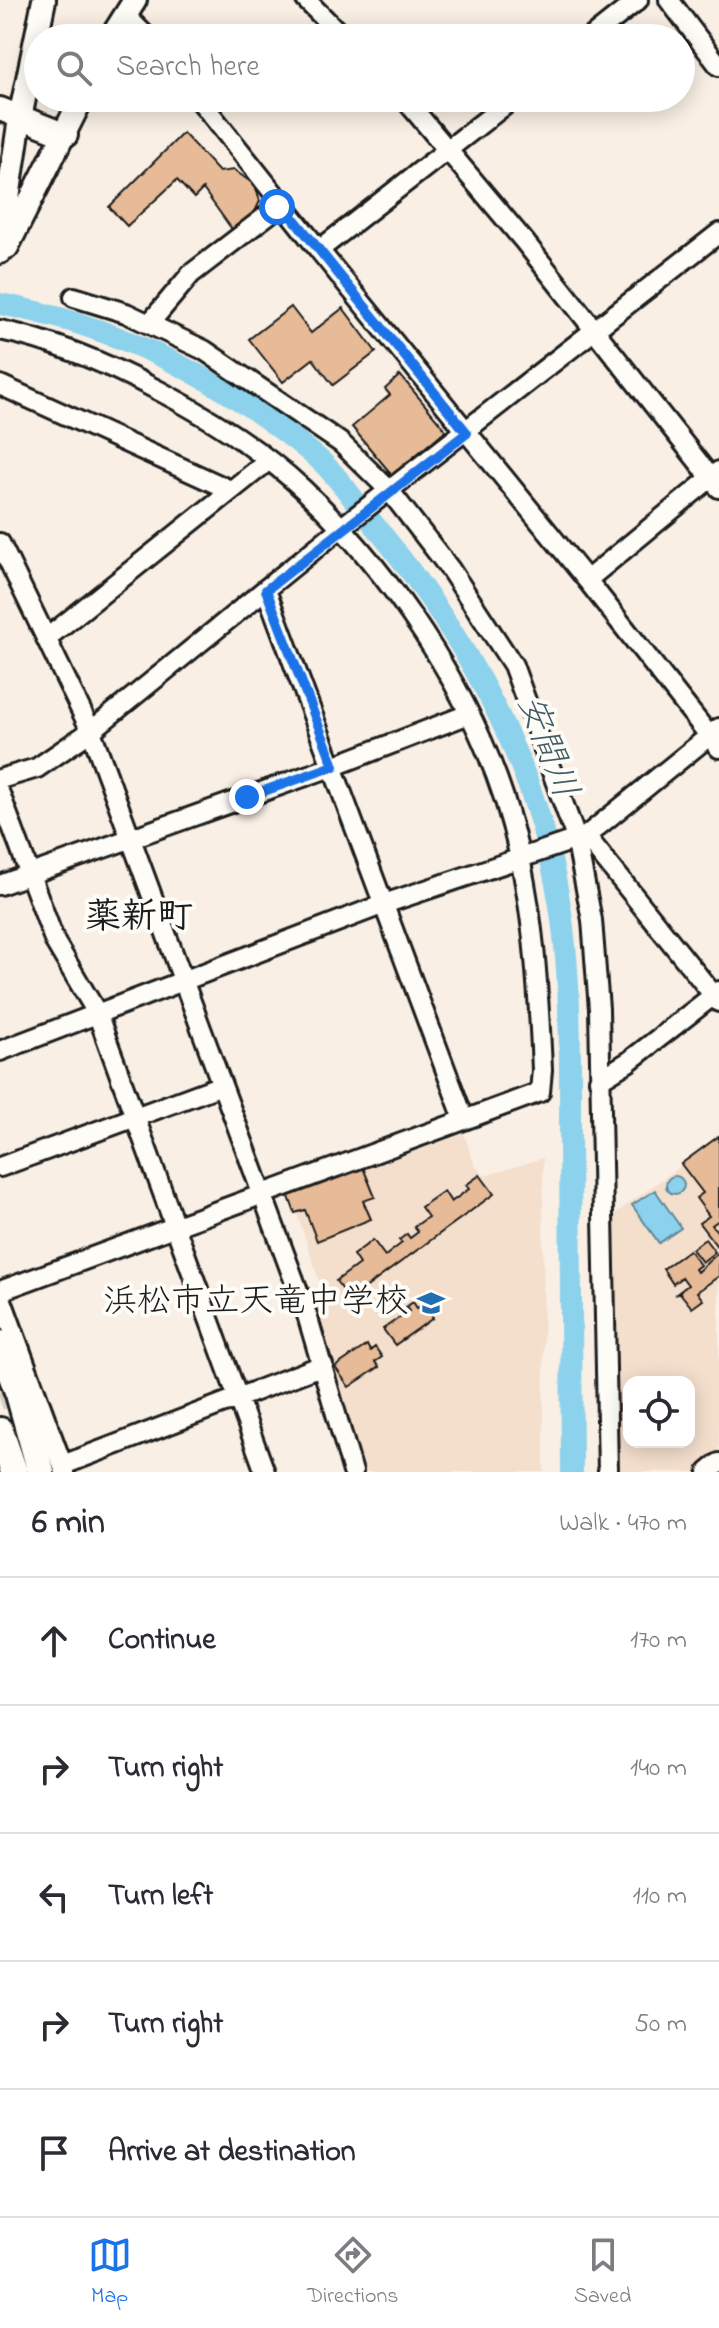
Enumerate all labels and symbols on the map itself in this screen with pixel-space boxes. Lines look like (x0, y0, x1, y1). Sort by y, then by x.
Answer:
route start (259, 189, 295, 225)
water label: 安間川 (502, 687, 590, 807)
route end (229, 779, 265, 815)
district label: 薬新町 (85, 892, 193, 945)
place label: 浜松市立天竜中学校 (103, 1278, 409, 1328)
school or university icon: 浜松市立天竜中学校 (416, 1288, 446, 1318)

